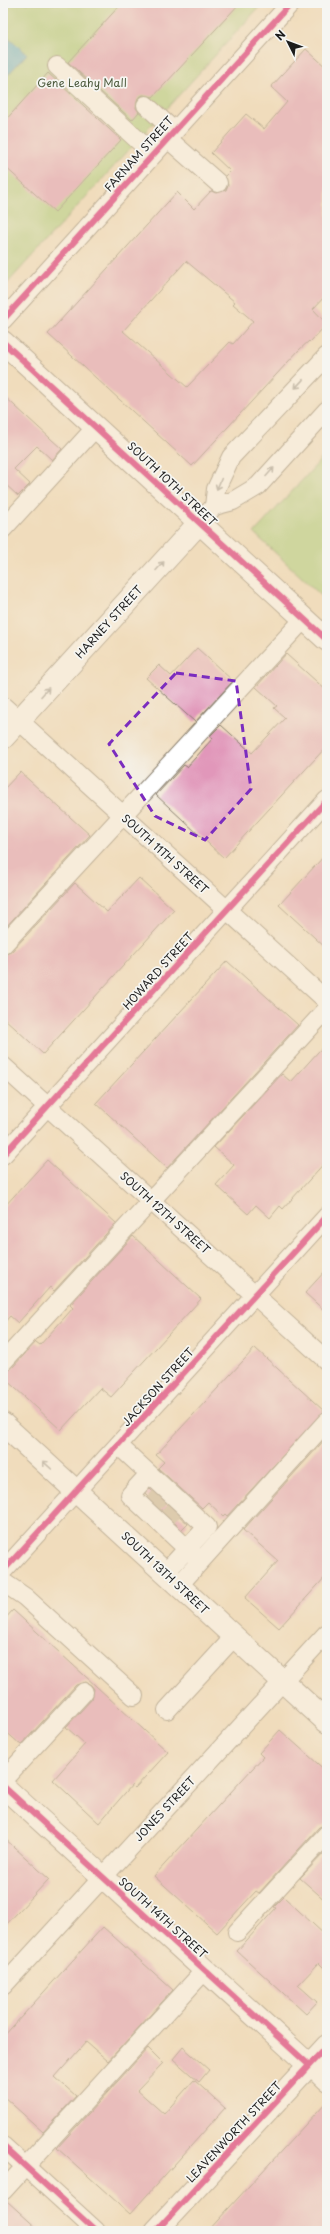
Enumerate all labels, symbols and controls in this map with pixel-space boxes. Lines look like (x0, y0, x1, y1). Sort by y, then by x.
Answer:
north arrow (268, 22, 308, 62)
text: N (271, 26, 290, 44)
park label: Gene Leahy Mall (37, 74, 127, 91)
street label: FARNAM STREET (100, 112, 177, 195)
one-way arrow (295, 379, 304, 389)
street label: SOUTH 10TH STREET (124, 437, 221, 530)
one-way arrow (266, 467, 275, 478)
one-way arrow (214, 478, 222, 490)
one-way arrow (155, 561, 165, 571)
street label: HARNEY STREET (71, 581, 146, 662)
one-way arrow (40, 687, 49, 697)
street label: SOUTH 11TH STREET (118, 810, 213, 898)
street label: HOWARD STREET (118, 928, 197, 1013)
street label: SOUTH 12TH STREET (116, 1167, 215, 1258)
street label: JACKSON STREET (118, 1343, 198, 1430)
one-way arrow (42, 1460, 52, 1469)
street label: SOUTH 13TH STREET (118, 1527, 213, 1618)
street label: JONES STREET (130, 1772, 199, 1845)
street label: SOUTH 14TH STREET (115, 1873, 212, 1963)
street label: LEAVENWORTH STREET (182, 2077, 285, 2186)

